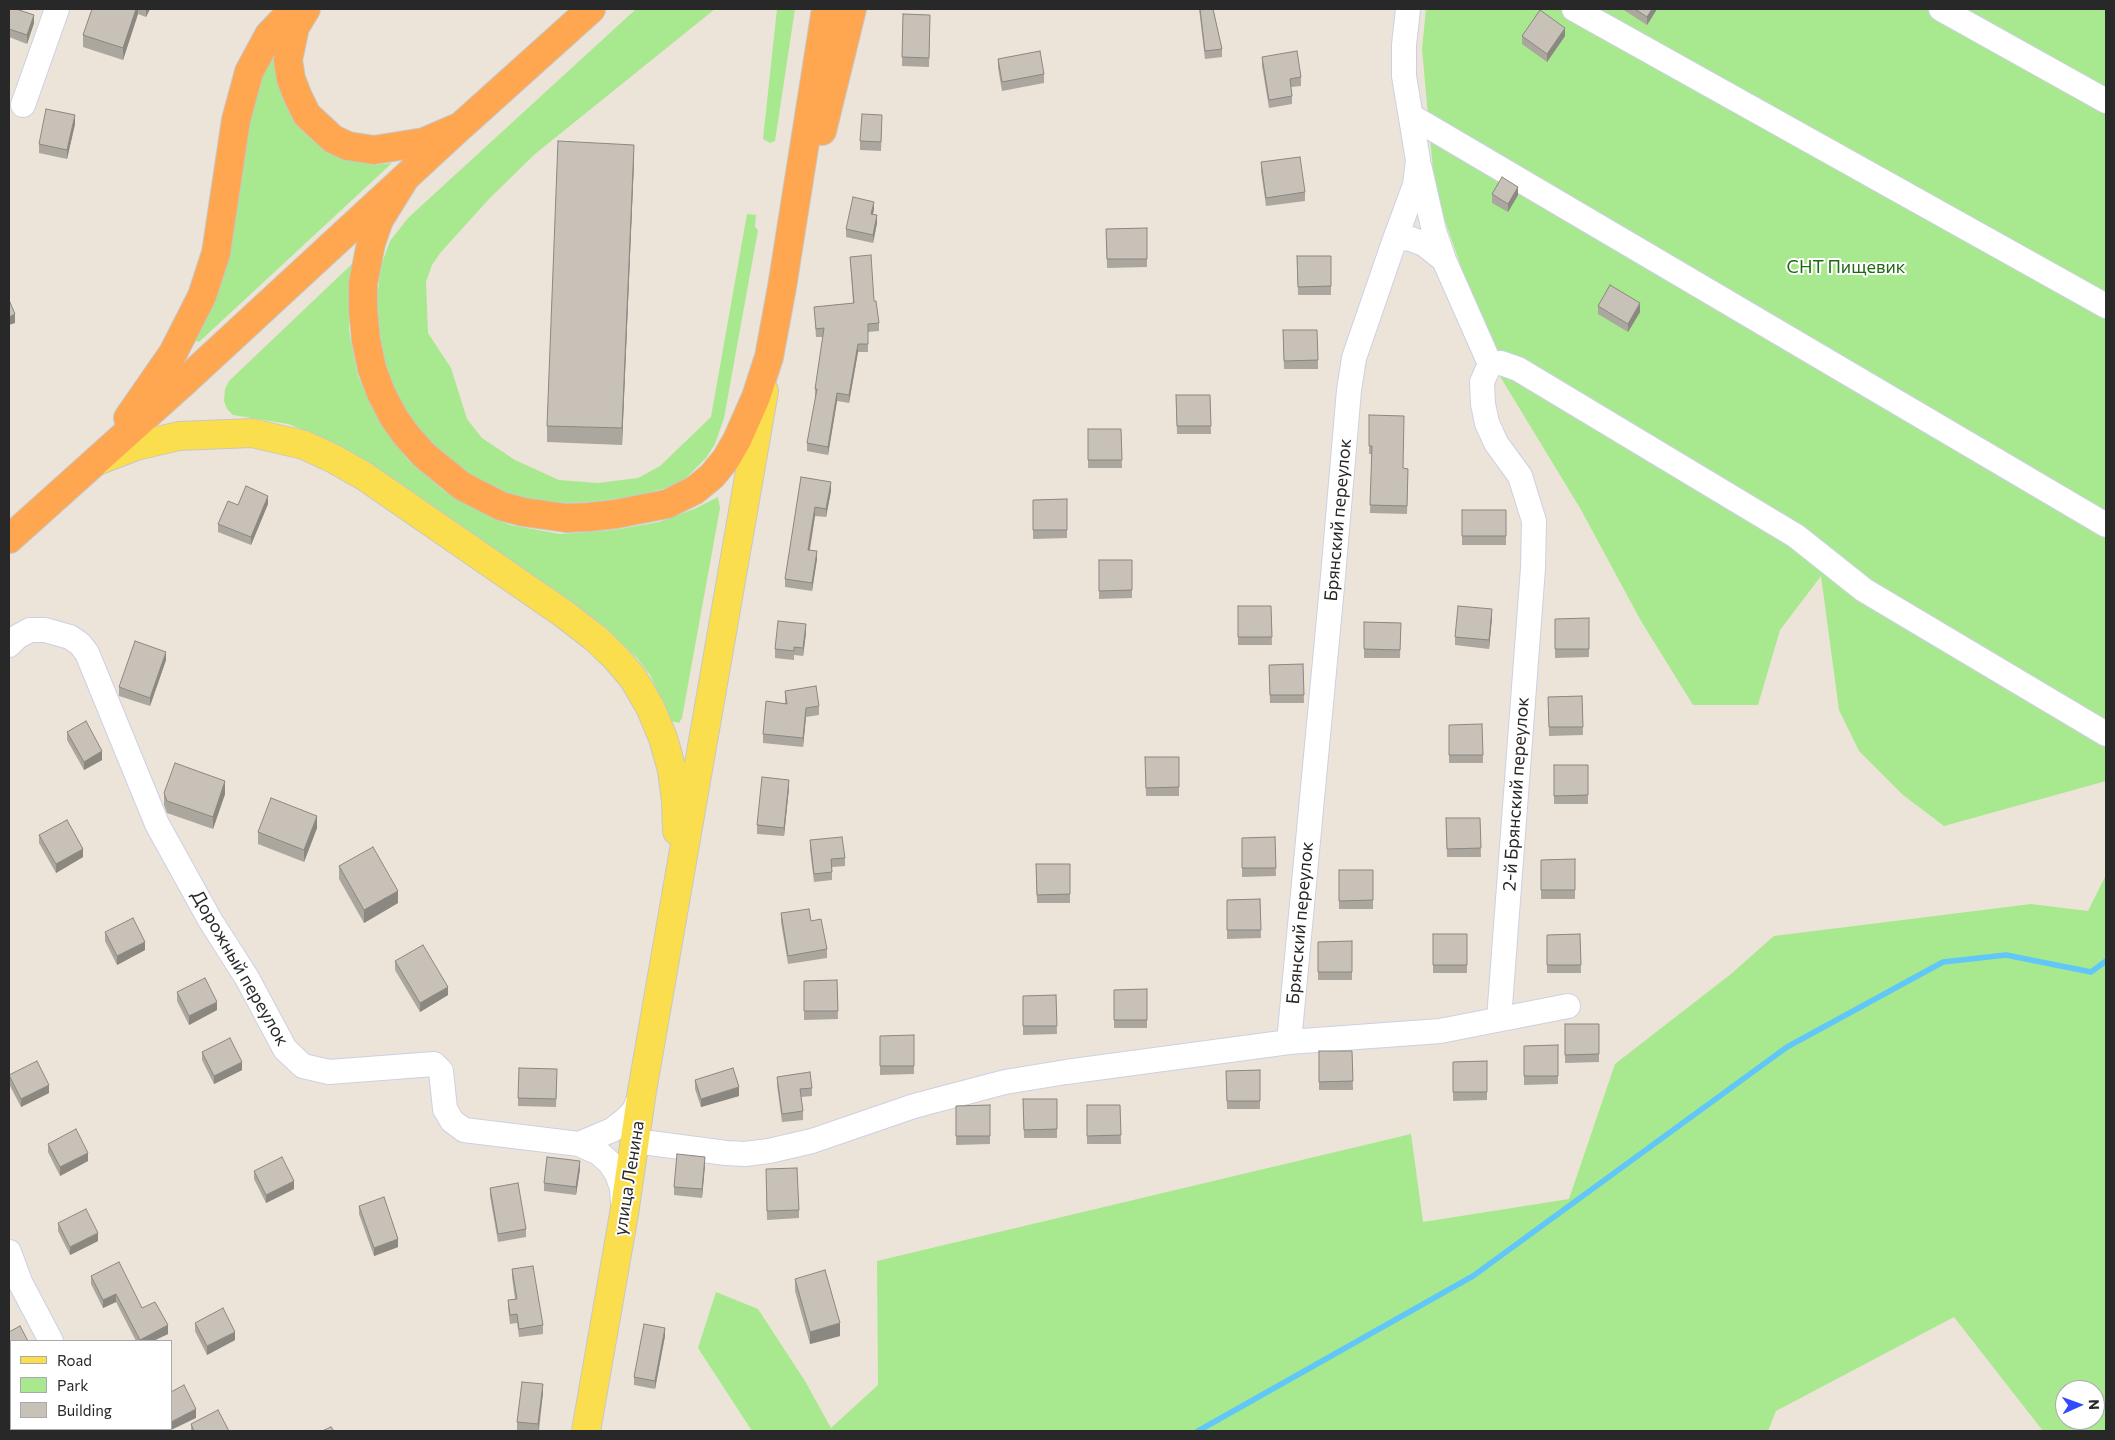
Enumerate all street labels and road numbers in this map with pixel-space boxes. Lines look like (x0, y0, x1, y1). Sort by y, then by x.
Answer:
street label: Брянский переулок (1320, 438, 1356, 602)
street label: 2-й Брянский переулок (1498, 696, 1534, 892)
street label: Брянский переулок (1282, 841, 1318, 1005)
street label: Дорожный переулок (187, 886, 293, 1050)
street label: улица Ленина (609, 1119, 649, 1237)

